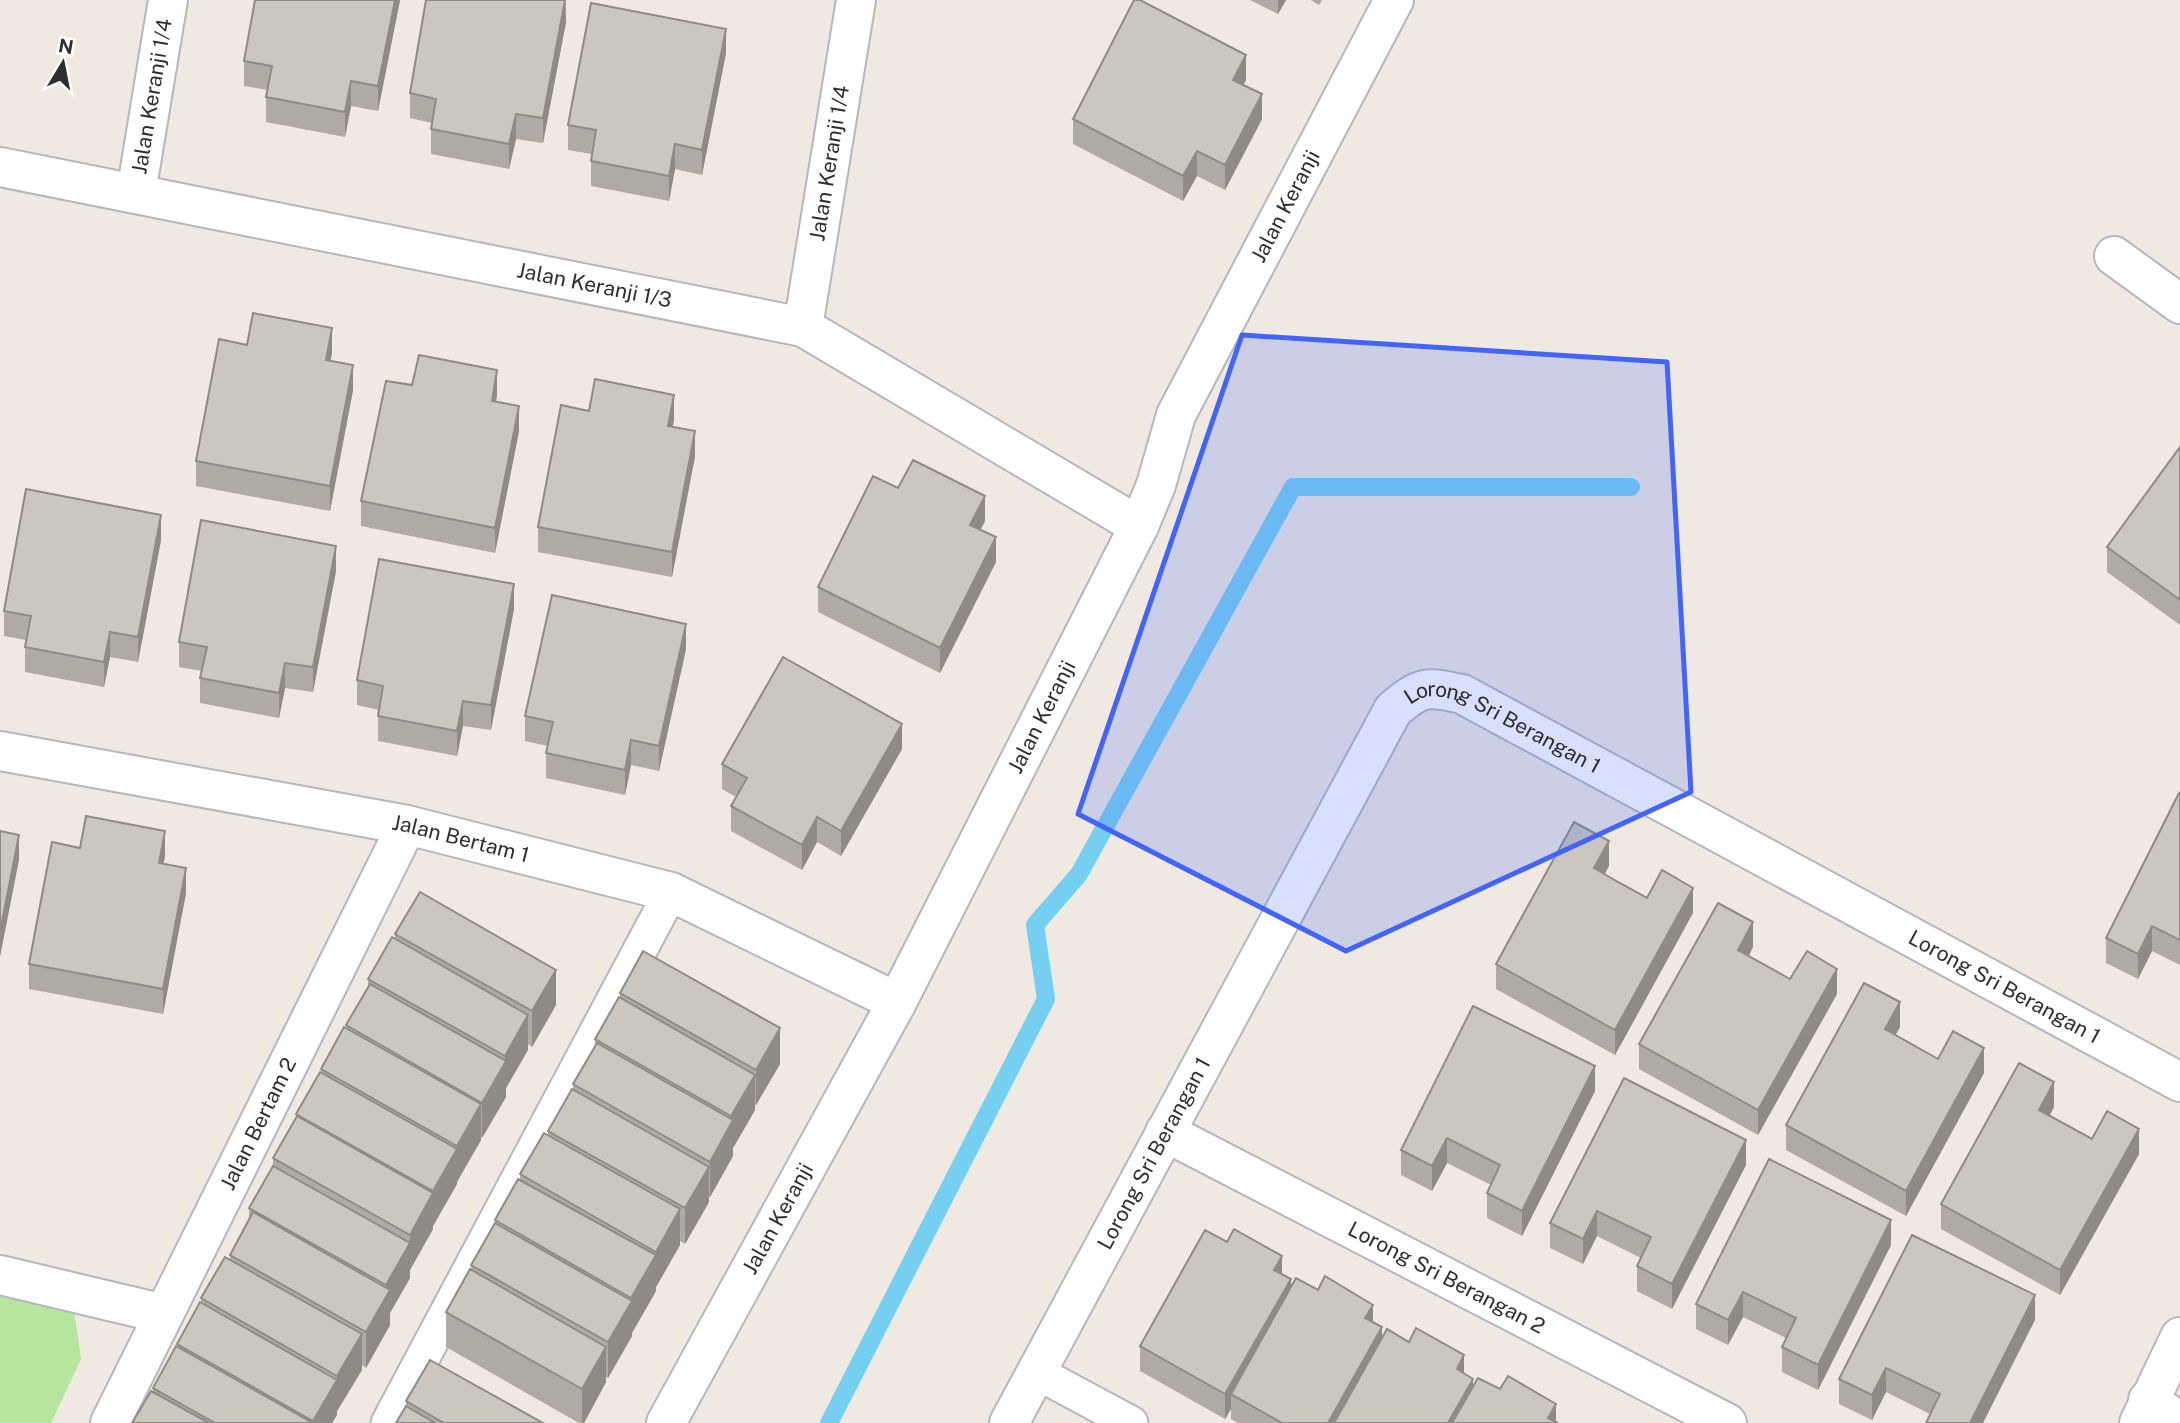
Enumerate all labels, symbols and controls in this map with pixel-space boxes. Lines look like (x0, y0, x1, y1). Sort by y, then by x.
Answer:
street label: Jalan Keranji 1/4 (126, 17, 177, 176)
north arrow (28, 28, 98, 98)
text: N (57, 34, 75, 58)
street label: Jalan Keranji 1/4 (804, 83, 854, 243)
street label: Jalan Keranji (1245, 146, 1325, 266)
street label: Jalan Keranji 1/3 (515, 257, 674, 313)
street label: Jalan Keranji (1002, 656, 1080, 777)
street label: Lorong Sri Berangan 1 (1399, 676, 1605, 779)
street label: Jalan Bertam 1 (390, 810, 532, 868)
street label: Lorong Sri Berangan 1 (1904, 925, 2105, 1049)
street label: Jalan Bertam 2 (215, 1053, 301, 1194)
street label: Lorong Sri Berangan 1 (1092, 1053, 1215, 1254)
street label: Jalan Keranji (737, 1159, 818, 1278)
street label: Lorong Sri Berangan 2 (1344, 1216, 1549, 1339)

